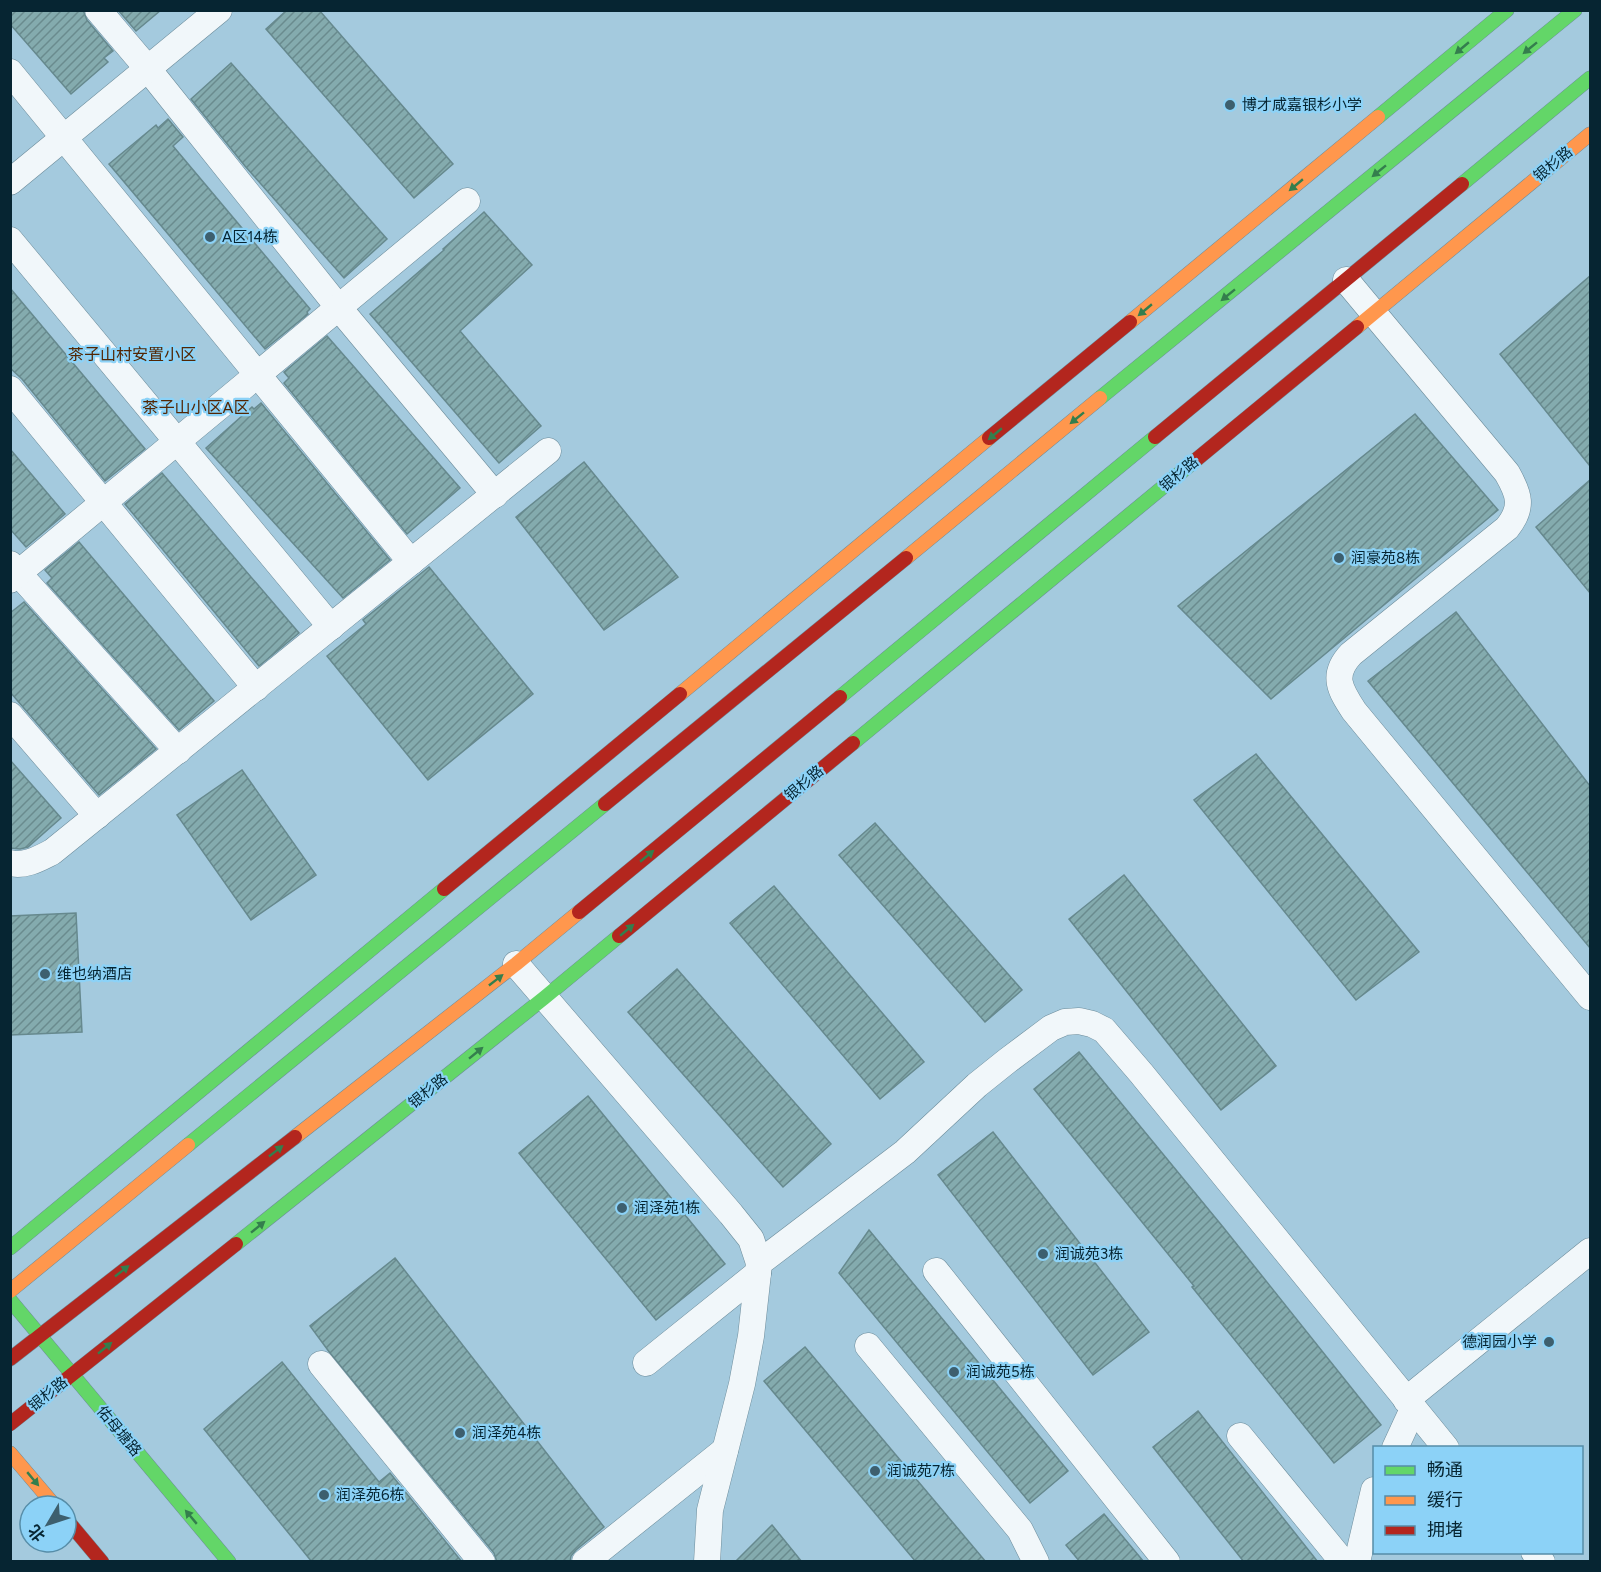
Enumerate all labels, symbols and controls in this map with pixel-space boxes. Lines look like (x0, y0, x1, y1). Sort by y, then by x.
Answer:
one-way arrow (1454, 41, 1470, 54)
one-way arrow (1522, 41, 1538, 54)
place label: 博才咸嘉银杉小学 (1242, 96, 1362, 114)
marker: 博才咸嘉银杉小学 (1223, 98, 1237, 112)
street label: 银杉路 (1530, 143, 1576, 185)
one-way arrow (1372, 164, 1387, 177)
one-way arrow (1288, 179, 1304, 192)
place label: A区14栋 (222, 228, 278, 246)
marker: A区14栋 (203, 230, 217, 244)
one-way arrow (1220, 288, 1236, 301)
one-way arrow (1137, 303, 1153, 316)
district label: 茶子山村安置小区 (68, 345, 196, 364)
district label: 茶子山小区A区 (143, 398, 249, 417)
one-way arrow (1070, 411, 1085, 424)
one-way arrow (988, 427, 1003, 440)
street label: 银杉路 (1156, 453, 1202, 495)
place label: 润豪苑8栋 (1351, 549, 1420, 567)
marker: 润豪苑8栋 (1332, 551, 1346, 565)
street label: 银杉路 (781, 762, 827, 804)
one-way arrow (639, 850, 654, 863)
one-way arrow (619, 923, 635, 936)
place label: 维也纳酒店 (57, 965, 132, 983)
marker: 维也纳酒店 (38, 967, 52, 981)
one-way arrow (489, 974, 504, 986)
one-way arrow (468, 1046, 484, 1059)
street label: 银杉路 (405, 1070, 451, 1112)
one-way arrow (268, 1145, 284, 1158)
place label: 润泽苑1栋 (634, 1199, 700, 1217)
marker: 润泽苑1栋 (615, 1201, 629, 1215)
one-way arrow (250, 1220, 266, 1233)
place label: 润诚苑3栋 (1055, 1245, 1123, 1263)
marker: 润诚苑3栋 (1036, 1247, 1050, 1261)
one-way arrow (114, 1265, 130, 1277)
place label: 德润园小学 (1462, 1333, 1537, 1351)
marker: 德润园小学 (1542, 1335, 1556, 1349)
one-way arrow (98, 1343, 113, 1355)
place label: 润诚苑5栋 (966, 1363, 1035, 1381)
marker: 润诚苑5栋 (947, 1365, 961, 1379)
street label: 银杉路 (25, 1373, 71, 1415)
street label: 佑母塘路 (93, 1402, 145, 1460)
place label: 润泽苑4栋 (472, 1424, 541, 1442)
marker: 润泽苑4栋 (453, 1426, 467, 1440)
legend (1373, 1446, 1583, 1554)
text: 畅通 (1427, 1459, 1463, 1481)
place label: 润诚苑7栋 (887, 1462, 955, 1480)
marker: 润诚苑7栋 (868, 1464, 882, 1478)
one-way arrow (26, 1471, 39, 1486)
place label: 润泽苑6栋 (336, 1486, 405, 1504)
marker: 润泽苑6栋 (317, 1488, 331, 1502)
text: 缓行 (1427, 1489, 1463, 1511)
north arrow (18, 1494, 78, 1554)
one-way arrow (185, 1510, 198, 1525)
text: 拥堵 (1427, 1519, 1463, 1541)
text: 北 (24, 1521, 49, 1545)

